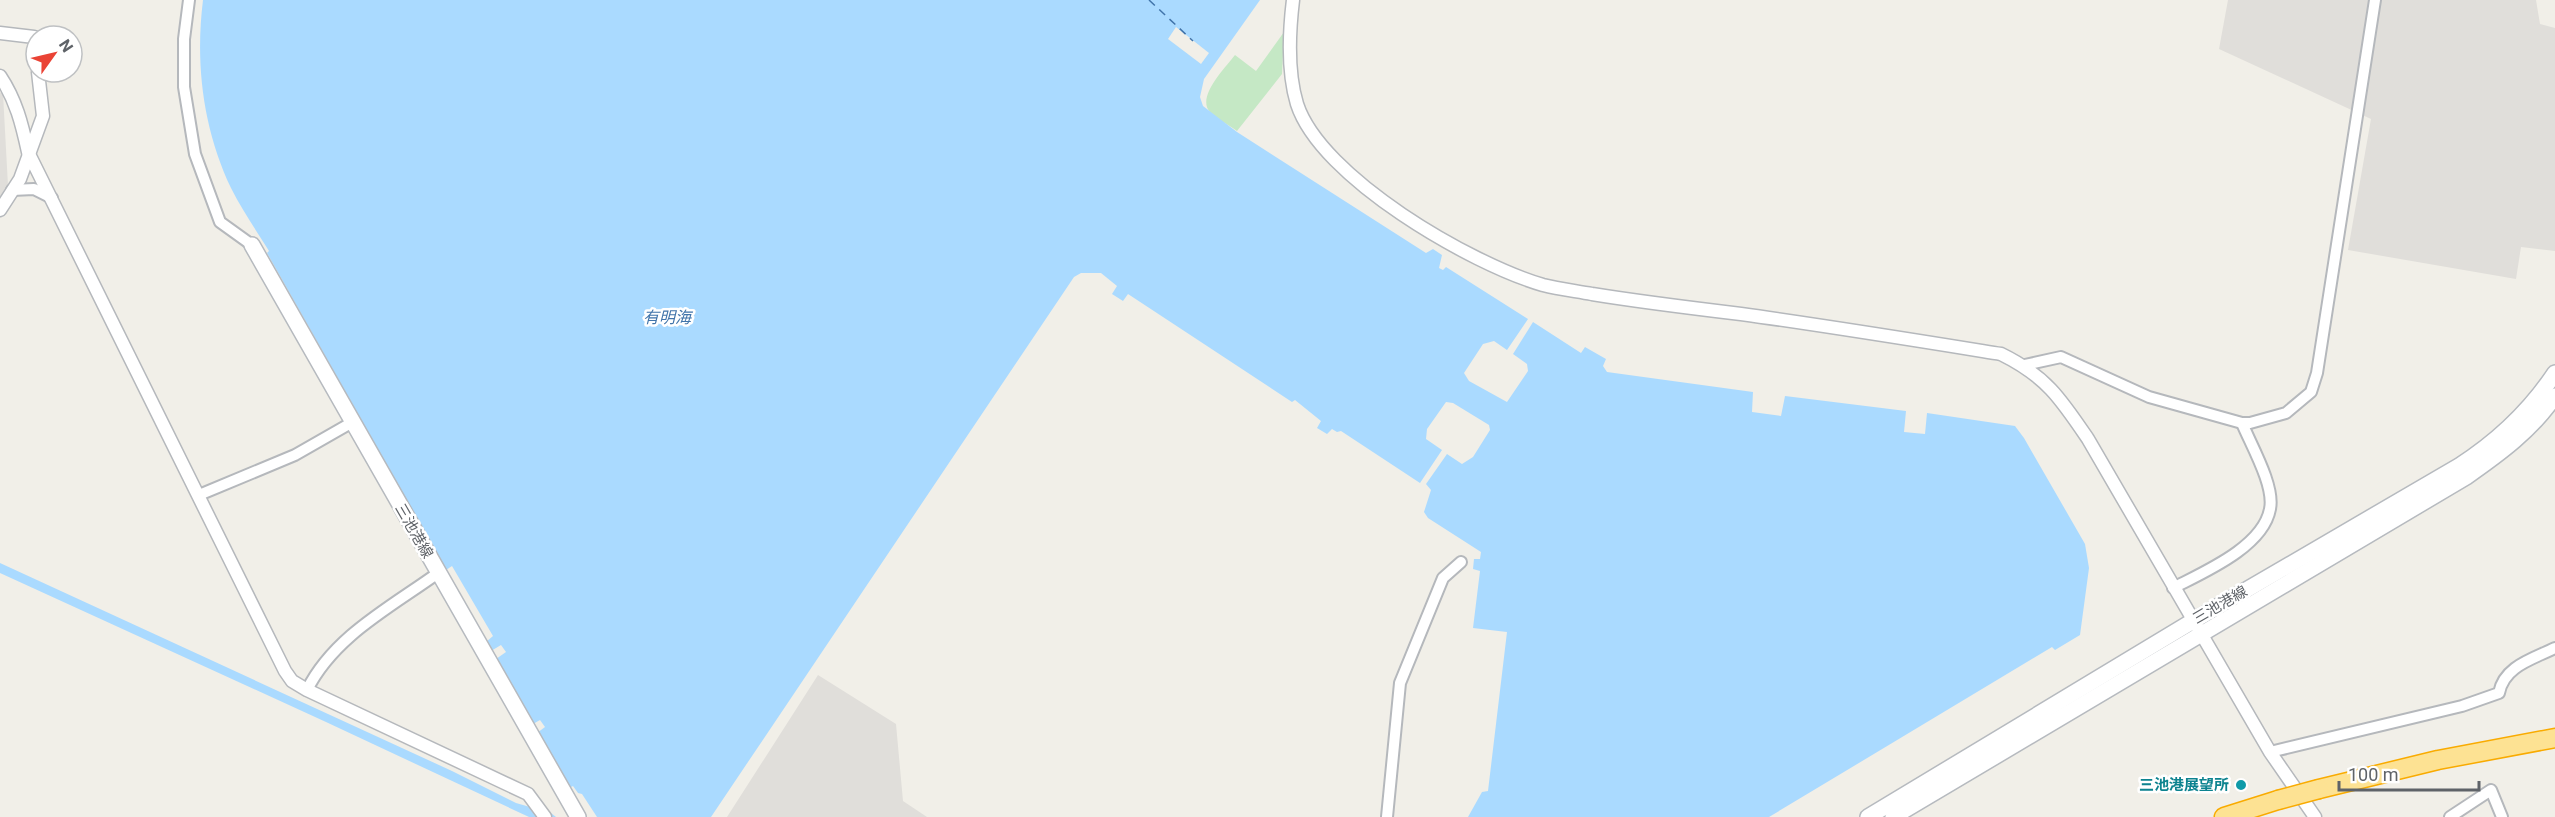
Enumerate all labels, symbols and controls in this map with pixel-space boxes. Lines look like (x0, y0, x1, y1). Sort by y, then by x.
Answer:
north arrow (24, 24, 84, 84)
text: N (55, 36, 77, 56)
water label: 有明海 (643, 308, 694, 327)
street label: 三池港線 (391, 501, 437, 561)
street label: 三池港線 (2190, 582, 2250, 628)
scale bar (2339, 754, 2478, 792)
text: 100 m (2348, 764, 2399, 785)
place label: 三池港展望所 (2139, 776, 2229, 794)
marker: 三池港展望所 (2234, 778, 2248, 792)

